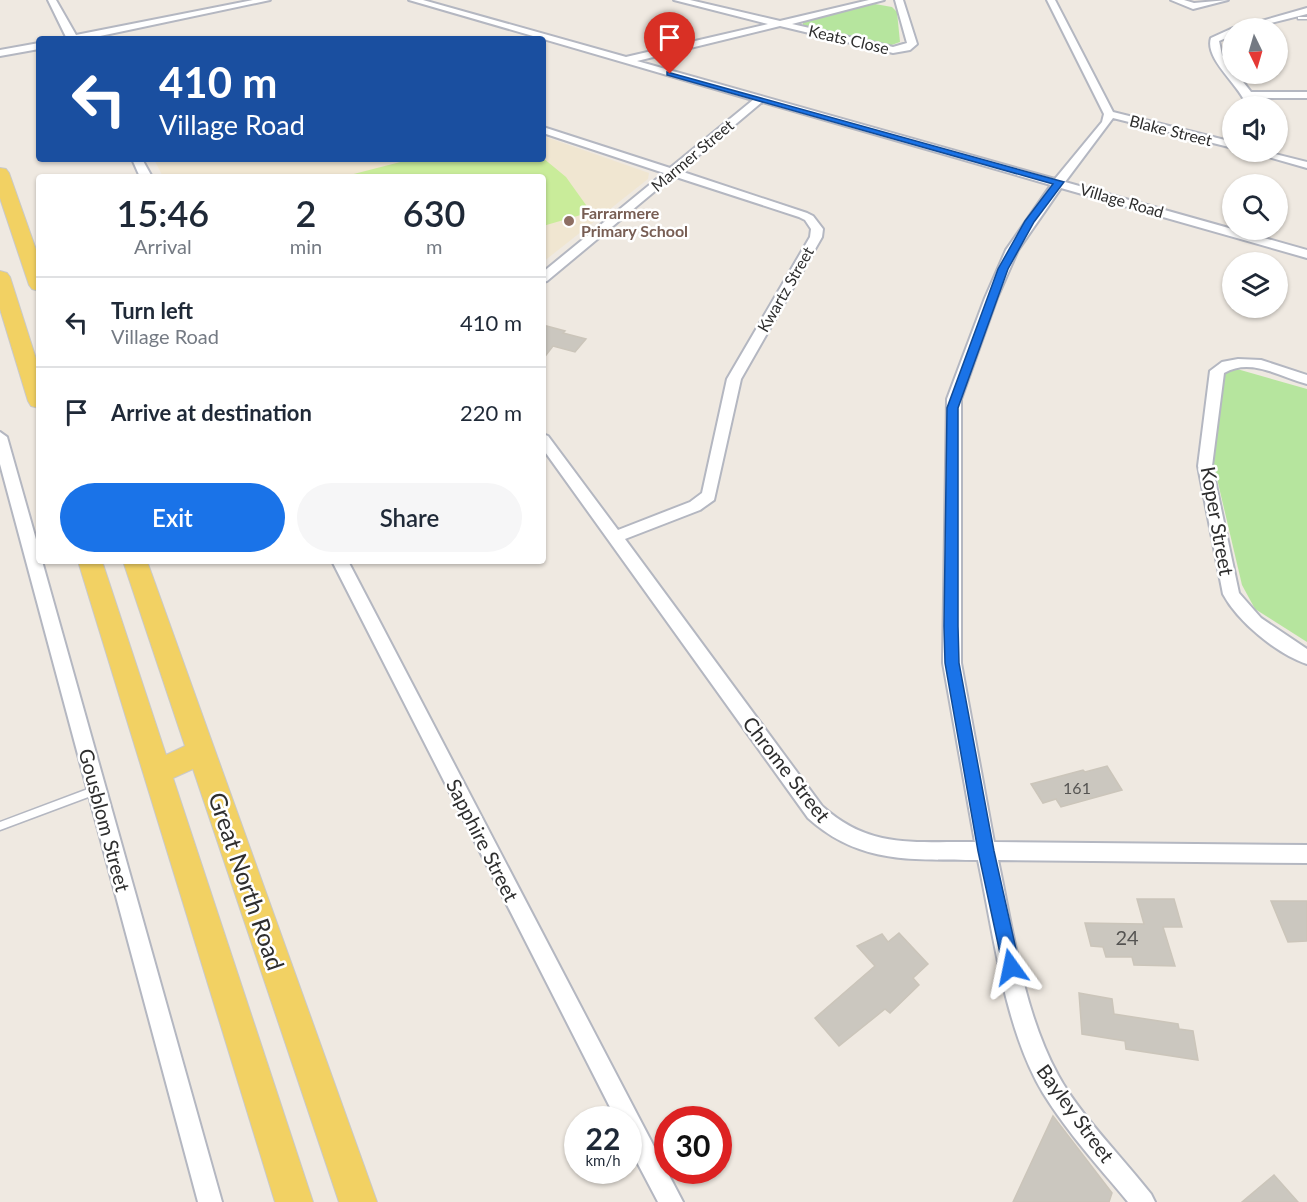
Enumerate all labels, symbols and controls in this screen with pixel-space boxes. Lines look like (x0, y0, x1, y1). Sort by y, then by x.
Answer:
pin (644, 12, 695, 74)
north arrow (1222, 18, 1288, 84)
map controls (1222, 18, 1288, 318)
icon: arrive (653, 21, 686, 54)
street label: Keats Close (807, 21, 891, 57)
text: 410 m (159, 57, 277, 107)
icon: left (60, 60, 138, 138)
button: sound (1222, 96, 1288, 162)
text: Village Road (159, 108, 305, 141)
street label: Blake Street (1128, 111, 1214, 149)
street label: Marmer Street (647, 115, 737, 195)
button: search (1222, 174, 1288, 240)
street label: Village Road (1078, 179, 1166, 221)
text: 15:46 (117, 191, 209, 235)
text: 2 (296, 191, 316, 235)
text: 630 (403, 191, 465, 235)
place label: Farrarmere Primary School (581, 203, 688, 240)
marker: Farrarmere Primary School (562, 214, 576, 228)
text: Arrival (134, 234, 192, 258)
text: min (290, 234, 322, 258)
text: m (426, 234, 442, 258)
street label: Kwartz Street (753, 243, 817, 335)
button: layers (1222, 252, 1288, 318)
text: Turn left (111, 297, 193, 324)
icon: left (60, 306, 93, 339)
text: 410 m (460, 309, 522, 336)
text: Village Road (111, 324, 219, 348)
icon: arrive (60, 396, 93, 429)
text: Arrive at destination (111, 399, 312, 426)
text: 220 m (460, 399, 522, 426)
street label: Koper Street (1197, 465, 1239, 577)
button: Exit (60, 483, 285, 552)
button: Share (297, 483, 522, 552)
street label: Chrome Street (738, 711, 836, 827)
street label: Gousblom Street (74, 746, 136, 894)
street label: Sapphire Street (442, 775, 524, 905)
house number: 161 (1063, 778, 1091, 797)
street label: Great North Road (203, 788, 291, 974)
house number: 24 (1115, 925, 1139, 949)
position arrow (979, 935, 1043, 999)
street label: Bayley Street (1032, 1059, 1120, 1167)
speed limit sign: 30 (654, 1106, 732, 1184)
text: 22 (586, 1120, 620, 1156)
text: km/h (585, 1151, 621, 1169)

